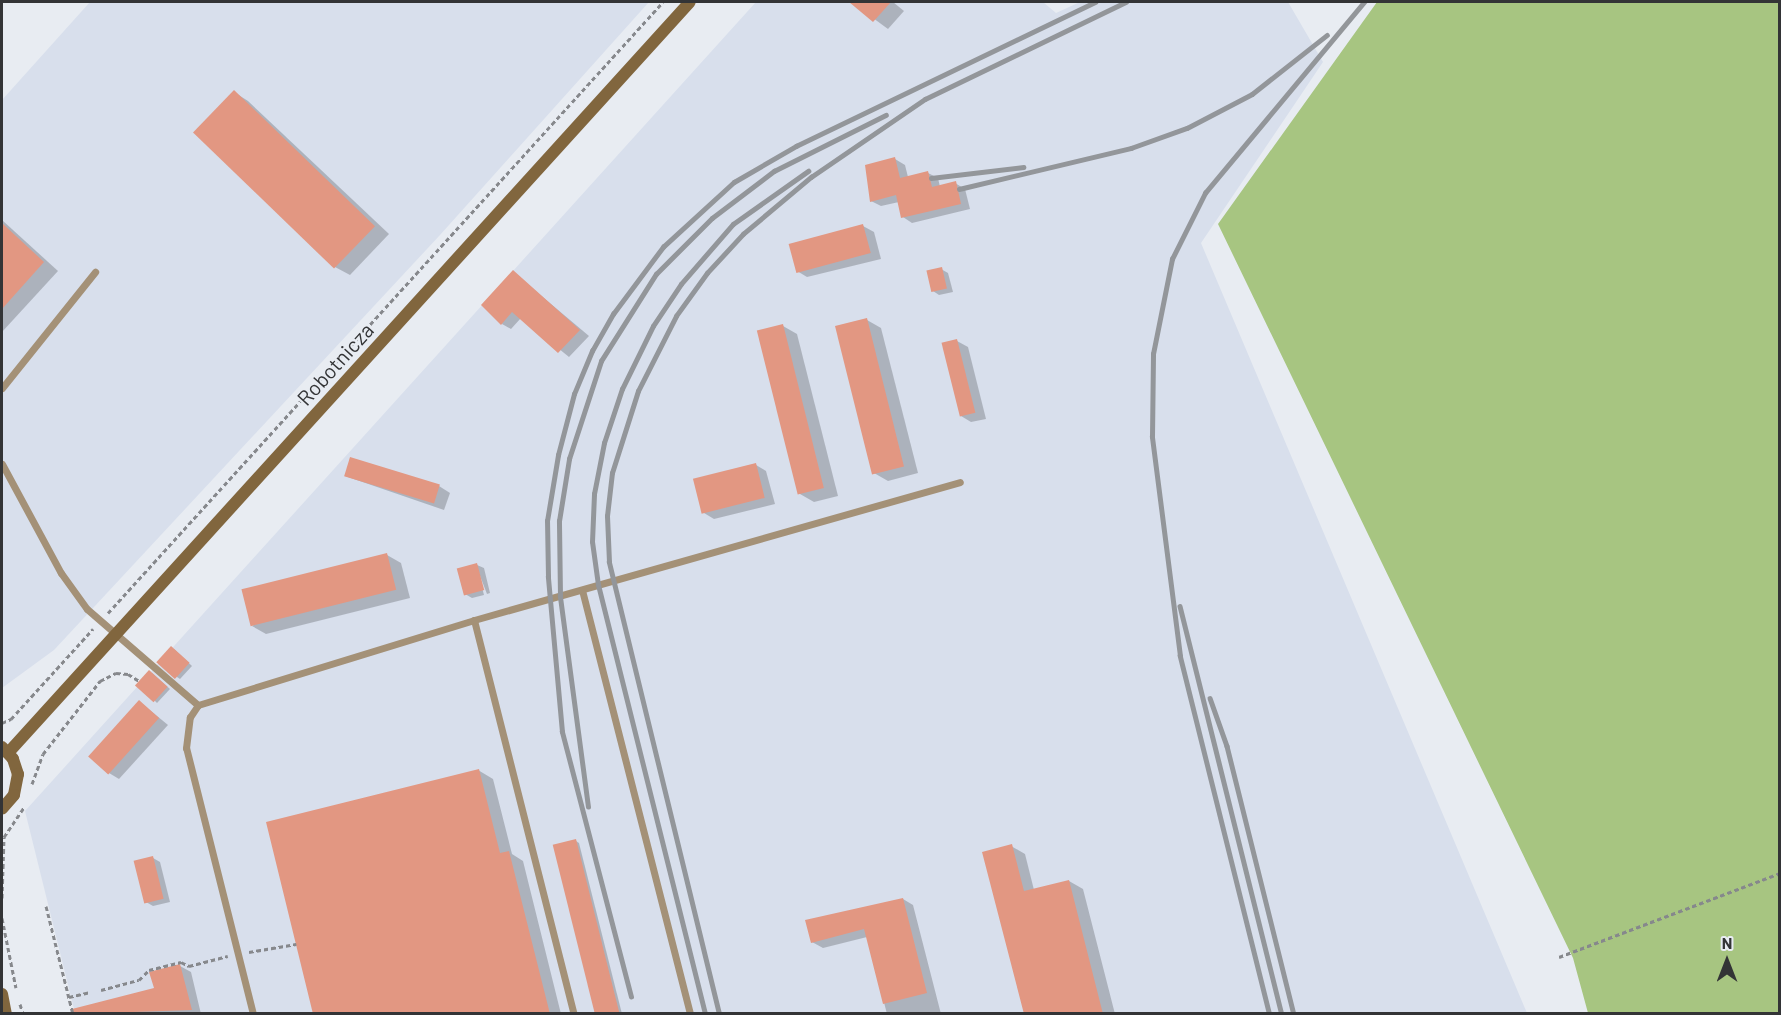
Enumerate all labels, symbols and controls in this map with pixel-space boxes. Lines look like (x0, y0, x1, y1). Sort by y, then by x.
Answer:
street label: Robotnicza (291, 318, 379, 410)
north arrow (1697, 931, 1757, 991)
text: N (1722, 933, 1732, 952)

